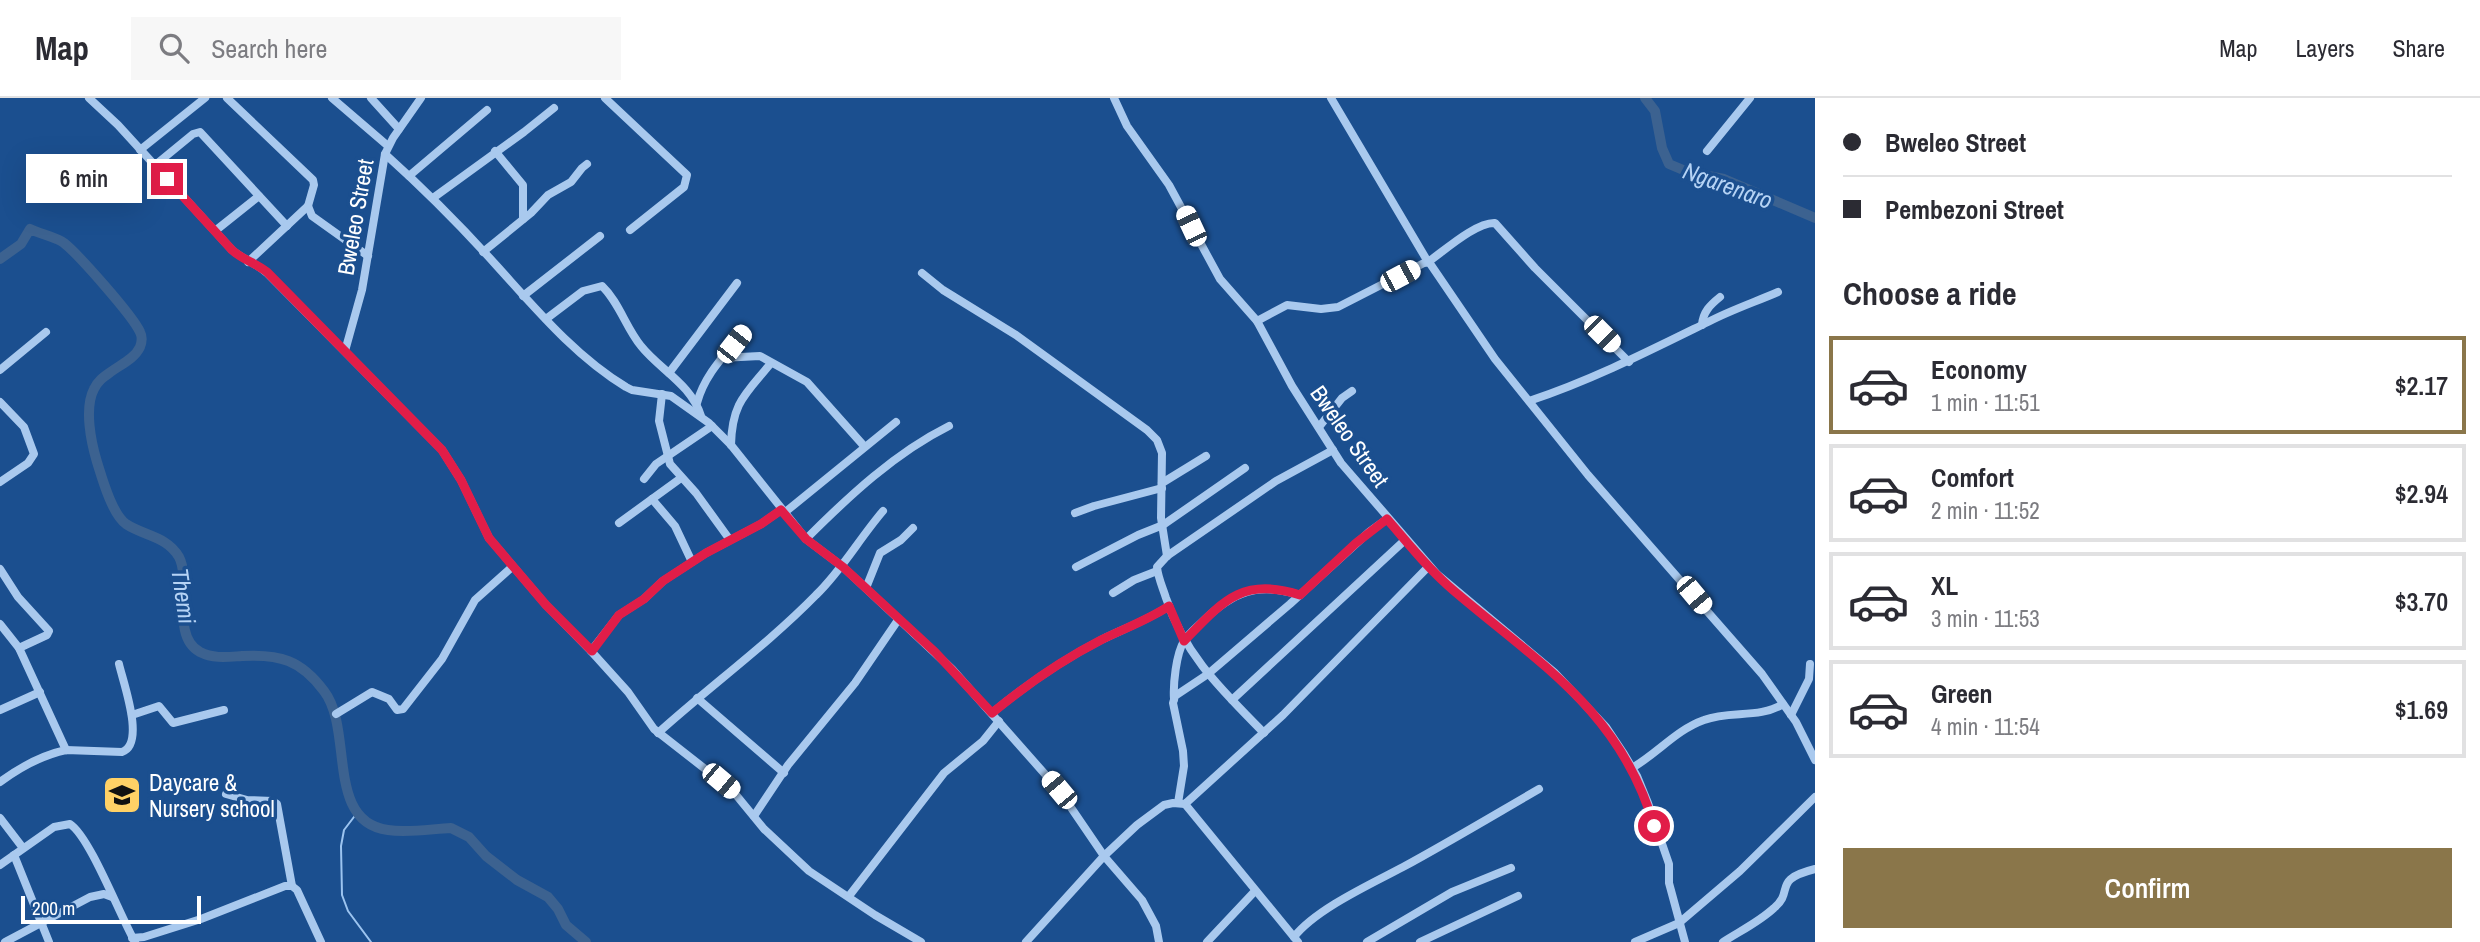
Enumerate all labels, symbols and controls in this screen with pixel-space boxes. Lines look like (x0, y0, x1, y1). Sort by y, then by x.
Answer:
search box (131, 17, 621, 80)
text: Map (35, 26, 89, 70)
icon: search (155, 29, 193, 67)
text: Search here (211, 31, 327, 66)
text: Map (2219, 32, 2257, 64)
text: Layers (2295, 32, 2354, 64)
text: Share (2392, 32, 2445, 64)
text: Bweleo Street (1885, 125, 2026, 160)
callout: 6 min (27, 154, 142, 204)
water label: Ngarenaro (1679, 154, 1777, 216)
street label: Bweleo Street (330, 156, 380, 278)
text: 6 min (60, 163, 108, 194)
route end (151, 163, 183, 195)
text: Pembezoni Street (1885, 192, 2064, 227)
car (1173, 203, 1210, 249)
car (1377, 257, 1424, 295)
text: Choose a ride (1843, 272, 2017, 315)
car (1580, 312, 1625, 356)
car (713, 321, 756, 367)
text: Economy (1931, 352, 2027, 387)
icon: car (1847, 354, 1910, 417)
text: $2.17 (2395, 368, 2448, 403)
street label: Bweleo Street (1304, 379, 1396, 493)
text: 1 min · 11:51 (1931, 387, 2040, 418)
text: Comfort (1931, 460, 2014, 495)
icon: car (1847, 462, 1910, 525)
text: $2.94 (2395, 476, 2448, 511)
text: 2 min · 11:52 (1931, 495, 2040, 526)
water label: Themi (164, 566, 204, 626)
text: XL (1931, 568, 1958, 603)
icon: car (1847, 570, 1910, 633)
car (1673, 572, 1716, 618)
text: $3.70 (2395, 584, 2448, 619)
text: 3 min · 11:53 (1931, 603, 2040, 634)
text: Green (1931, 676, 1993, 711)
icon: car (1847, 678, 1910, 741)
text: $1.69 (2395, 692, 2448, 727)
text: 4 min · 11:54 (1931, 711, 2040, 742)
car (699, 759, 744, 803)
place label: Daycare & Nursery school (149, 767, 275, 824)
car (1038, 767, 1081, 813)
school or university icon: Daycare & Nursery school (101, 774, 143, 816)
route start (1638, 810, 1670, 842)
button: Confirm (1843, 848, 2452, 928)
scale bar (21, 893, 201, 925)
text: 200 m (32, 895, 75, 921)

